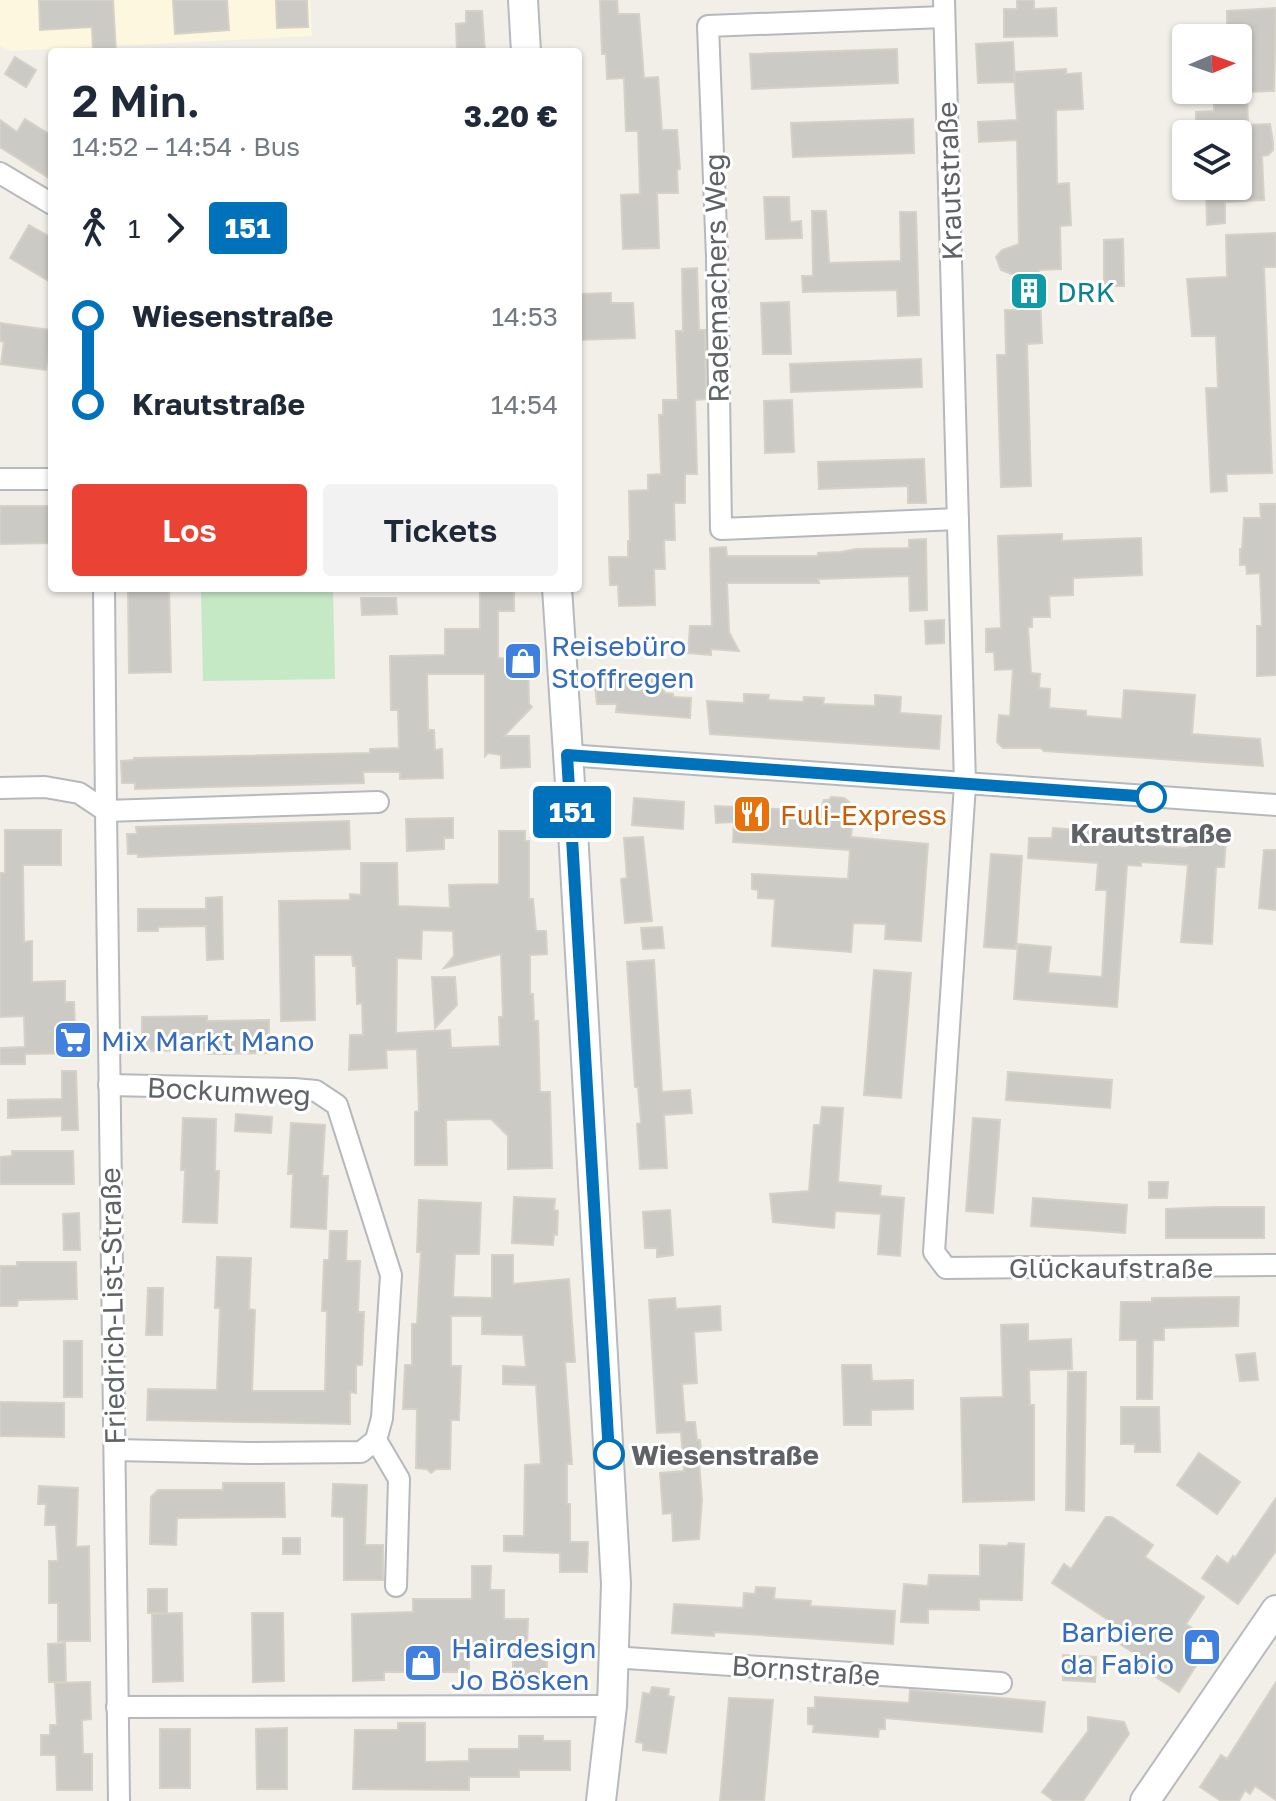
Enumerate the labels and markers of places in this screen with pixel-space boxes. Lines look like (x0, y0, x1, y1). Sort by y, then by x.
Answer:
building icon: DRK (1008, 270, 1050, 312)
place label: DRK (1057, 275, 1115, 308)
place label: Reisebüro Stoffregen (551, 629, 694, 694)
shop icon: Reisebüro Stoffregen (502, 640, 544, 682)
marker: Krautstraße (1136, 782, 1166, 812)
restaurant icon: Fuli-Express (731, 793, 773, 835)
place label: Fuli-Express (780, 798, 947, 831)
place label: Krautstraße (1070, 816, 1232, 849)
supermarket icon: Mix Markt Mano (52, 1019, 94, 1061)
place label: Mix Markt Mano (101, 1024, 314, 1057)
place label: Wiesenstraße (631, 1438, 819, 1471)
marker: Wiesenstraße (594, 1439, 624, 1469)
place label: Barbiere da Fabio (1061, 1615, 1174, 1680)
shop icon: Barbiere da Fabio (1181, 1626, 1223, 1668)
place label: Hairdesign Jo Bösken (451, 1631, 597, 1696)
shop icon: Hairdesign Jo Bösken (402, 1642, 444, 1684)

